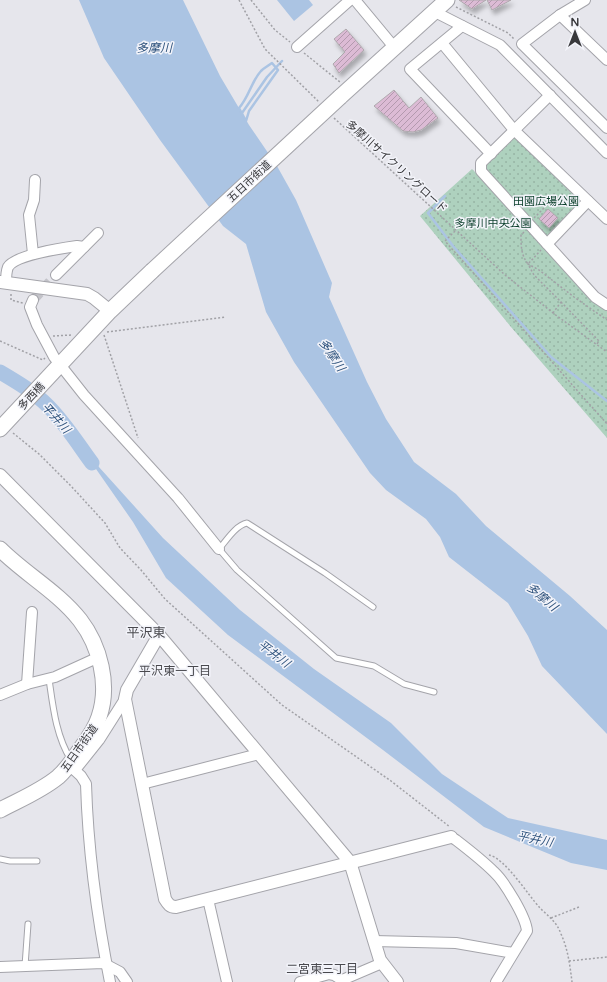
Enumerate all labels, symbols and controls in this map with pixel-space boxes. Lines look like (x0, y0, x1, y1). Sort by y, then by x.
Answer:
north arrow (555, 12, 595, 52)
text: N (571, 16, 579, 29)
water label: 多摩川 (136, 41, 174, 55)
street label: 多摩川サイクリングロード (343, 117, 450, 215)
street label: 五日市街道 (225, 158, 274, 205)
park label: 田園広場公園 (513, 195, 579, 208)
park label: 多摩川中央公園 (455, 217, 532, 230)
water label: 多摩川 (316, 336, 349, 375)
street label: 多西橋 (15, 380, 47, 413)
water label: 平井川 (39, 400, 75, 438)
water label: 多摩川 (524, 580, 562, 615)
district label: 平沢東 (126, 625, 166, 641)
water label: 平井川 (255, 638, 294, 672)
district label: 平沢東一丁目 (139, 664, 211, 678)
street label: 五日市街道 (58, 722, 101, 775)
water label: 平井川 (516, 828, 556, 850)
district label: 二宮東三丁目 (286, 962, 358, 976)

